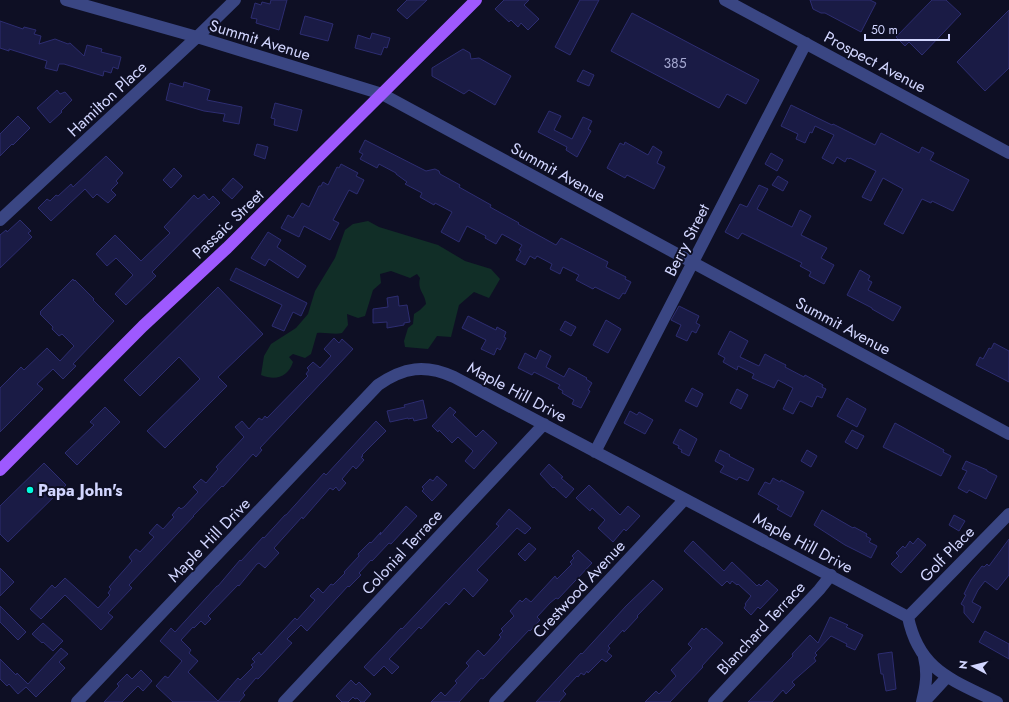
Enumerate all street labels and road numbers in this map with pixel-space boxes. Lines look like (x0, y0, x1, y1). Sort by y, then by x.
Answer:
street label: Summit Avenue (207, 14, 313, 66)
street label: Prospect Avenue (820, 25, 930, 99)
street label: Hamilton Place (62, 56, 152, 142)
street label: Summit Avenue (507, 137, 609, 207)
street label: Passaic Street (187, 184, 269, 264)
street label: Berry Street (659, 200, 715, 280)
street label: Summit Avenue (791, 291, 895, 361)
street label: Maple Hill Drive (463, 356, 571, 428)
street label: Maple Hill Drive (163, 493, 255, 587)
street label: Colonial Terrace (356, 504, 448, 600)
street label: Maple Hill Drive (749, 507, 857, 579)
street label: Golf Place (914, 521, 980, 587)
street label: Crestwood Avenue (527, 535, 631, 643)
street label: Blanchard Terrace (711, 576, 811, 680)

